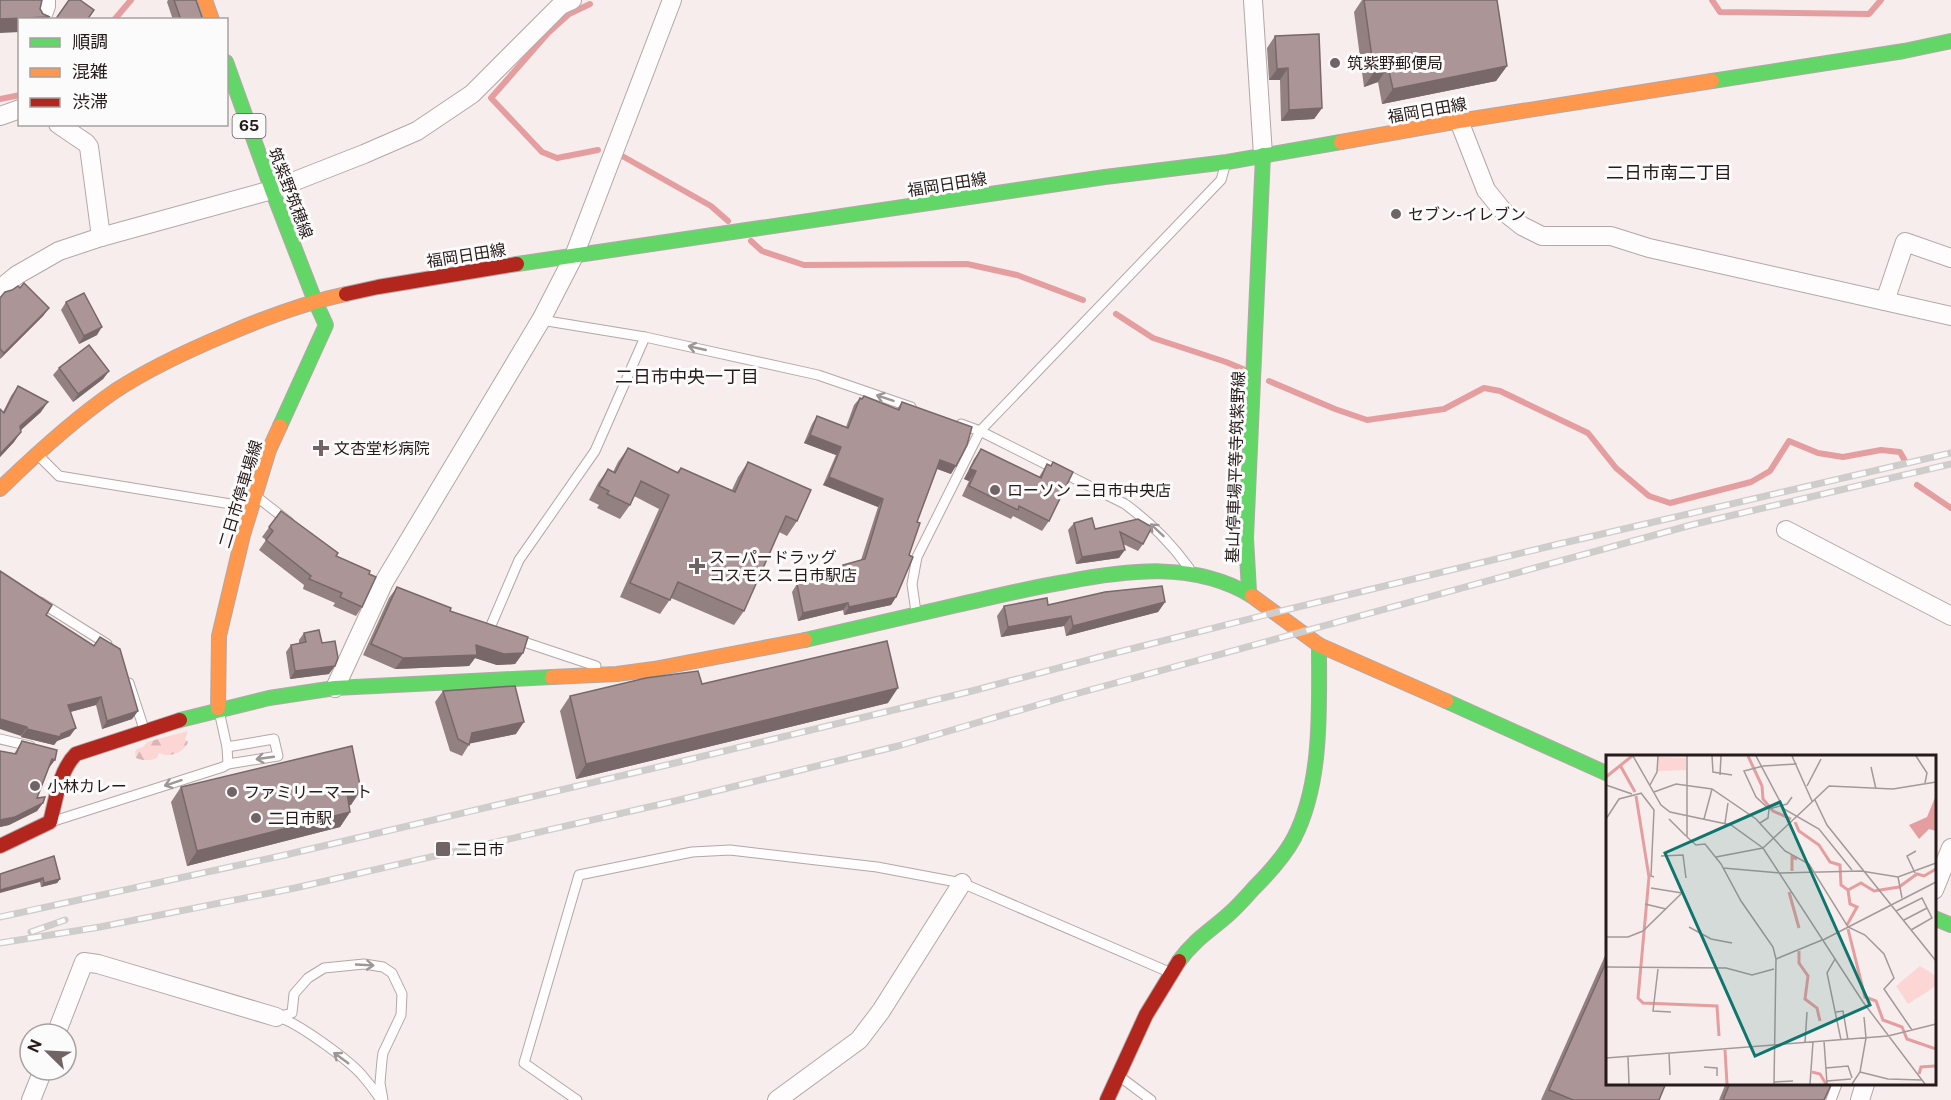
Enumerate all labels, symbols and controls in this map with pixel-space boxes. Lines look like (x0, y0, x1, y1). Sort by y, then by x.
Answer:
legend (18, 18, 228, 126)
text: 順調 (72, 31, 108, 52)
place label: 筑紫野郵便局 (1347, 54, 1443, 73)
marker: 筑紫野郵便局 (1328, 56, 1342, 70)
text: 混雑 (72, 61, 108, 82)
text: 渋滞 (72, 91, 108, 112)
street label: 福岡日田線 (1386, 94, 1468, 127)
road number: 65 (232, 114, 266, 138)
street label: 筑紫野筑穂線 (264, 145, 317, 241)
district label: 二日市南二丁目 (1606, 162, 1732, 183)
street label: 福岡日田線 (906, 169, 988, 200)
place label: セブン-イレブン (1408, 205, 1526, 224)
marker: セブン-イレブン (1389, 207, 1403, 221)
street label: 福岡日田線 (425, 240, 507, 271)
one-way arrow (688, 342, 707, 354)
district label: 二日市中央一丁目 (615, 366, 759, 387)
street label: 基山停車場平等寺筑紫野線 (1223, 371, 1248, 563)
one-way arrow (876, 392, 895, 403)
street label: 二日市停車場線 (215, 438, 266, 550)
marker: 文杏堂杉病院 (312, 439, 330, 457)
place label: 文杏堂杉病院 (334, 439, 430, 458)
place label: ローソン 二日市中央店 (1007, 481, 1171, 500)
marker: ローソン 二日市中央店 (988, 483, 1002, 497)
one-way arrow (1149, 523, 1164, 537)
place label: スーパードラッグ コスモス 二日市駅店 (709, 548, 857, 585)
marker: スーパードラッグ コスモス 二日市駅店 (690, 559, 704, 573)
one-way arrow (255, 753, 275, 764)
inset map (1606, 755, 1936, 1085)
place label: 小林カレー (47, 777, 127, 796)
one-way arrow (164, 778, 183, 789)
marker: 小林カレー (28, 779, 42, 793)
place label: ファミリーマート (244, 783, 372, 802)
marker: ファミリーマート (225, 785, 239, 799)
place label: 二日市駅 (268, 809, 332, 828)
marker: 二日市駅 (249, 811, 263, 825)
marker: 二日市 (434, 840, 452, 858)
place label: 二日市 (456, 840, 504, 859)
one-way arrow (354, 959, 374, 970)
north arrow (18, 1022, 78, 1082)
text: N (24, 1037, 46, 1056)
one-way arrow (334, 1052, 350, 1064)

